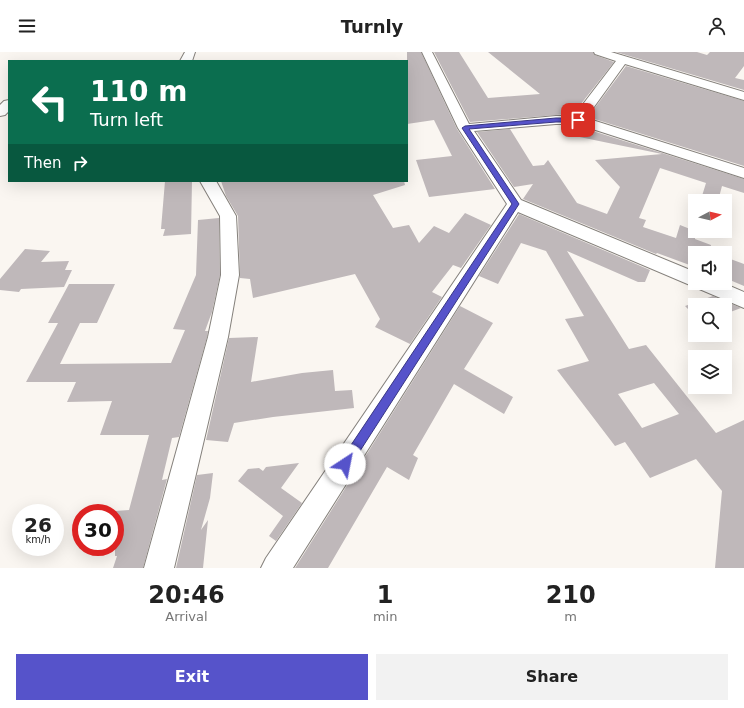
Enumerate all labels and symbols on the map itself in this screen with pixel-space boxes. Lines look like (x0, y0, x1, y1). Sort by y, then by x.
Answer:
pin (561, 103, 595, 137)
north arrow (688, 194, 732, 238)
position arrow (324, 443, 366, 485)
speed limit sign: 30 (72, 504, 124, 556)

